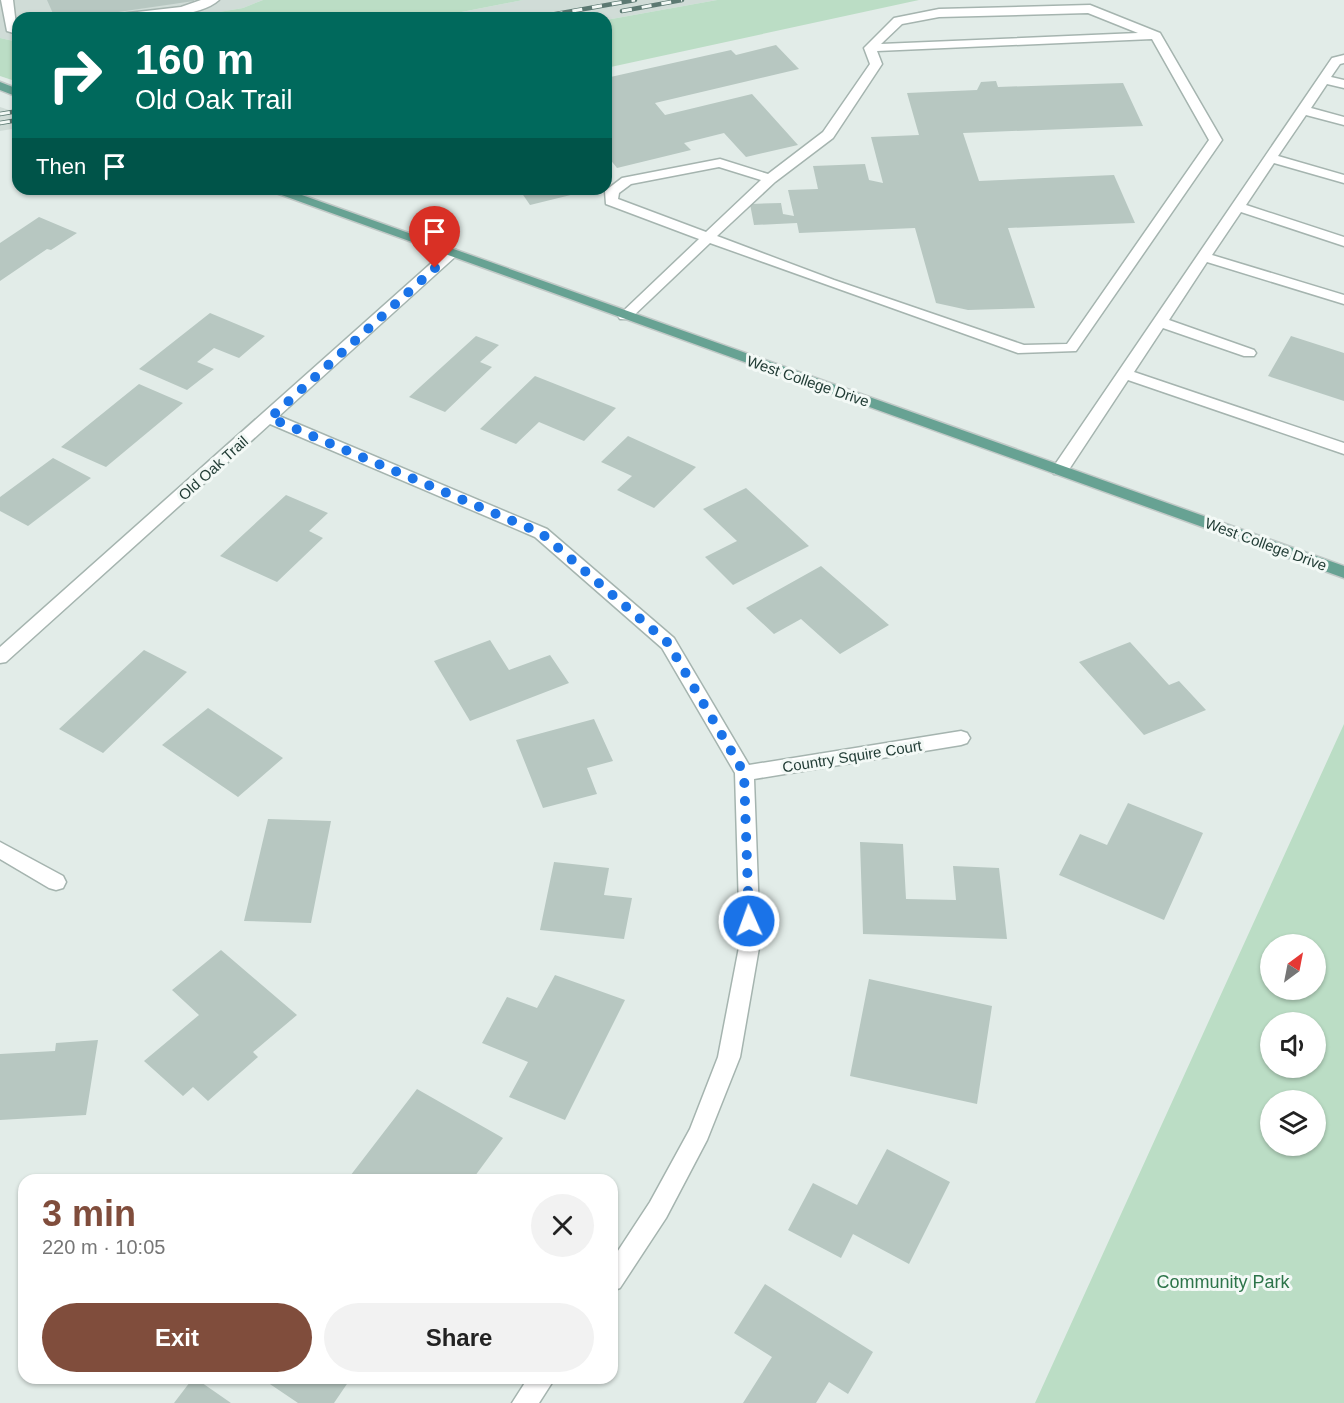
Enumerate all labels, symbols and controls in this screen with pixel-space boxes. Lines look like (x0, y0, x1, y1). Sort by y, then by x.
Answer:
icon: right (36, 36, 114, 114)
text: 160 m (135, 36, 254, 83)
text: Old Oak Trail (135, 85, 293, 115)
icon: arrive (98, 150, 131, 183)
text: Then (36, 154, 86, 179)
pin (409, 206, 460, 268)
icon: arrive (418, 215, 451, 248)
street label: West College Drive (745, 352, 871, 410)
street label: Old Oak Trail (175, 432, 251, 504)
street label: West College Drive (1203, 514, 1329, 574)
street label: Country Squire Court (781, 736, 924, 775)
position arrow (717, 889, 781, 953)
north arrow (1260, 934, 1326, 1000)
map controls (1260, 934, 1326, 1156)
button: sound (1260, 1012, 1326, 1078)
button: layers (1260, 1090, 1326, 1156)
text: 3 min (42, 1193, 136, 1234)
button: close (531, 1194, 594, 1257)
text: 220 m · 10:05 (42, 1236, 165, 1258)
park label: Community Park (1156, 1272, 1291, 1292)
button: Exit (42, 1303, 312, 1372)
button: Share (324, 1303, 594, 1372)

